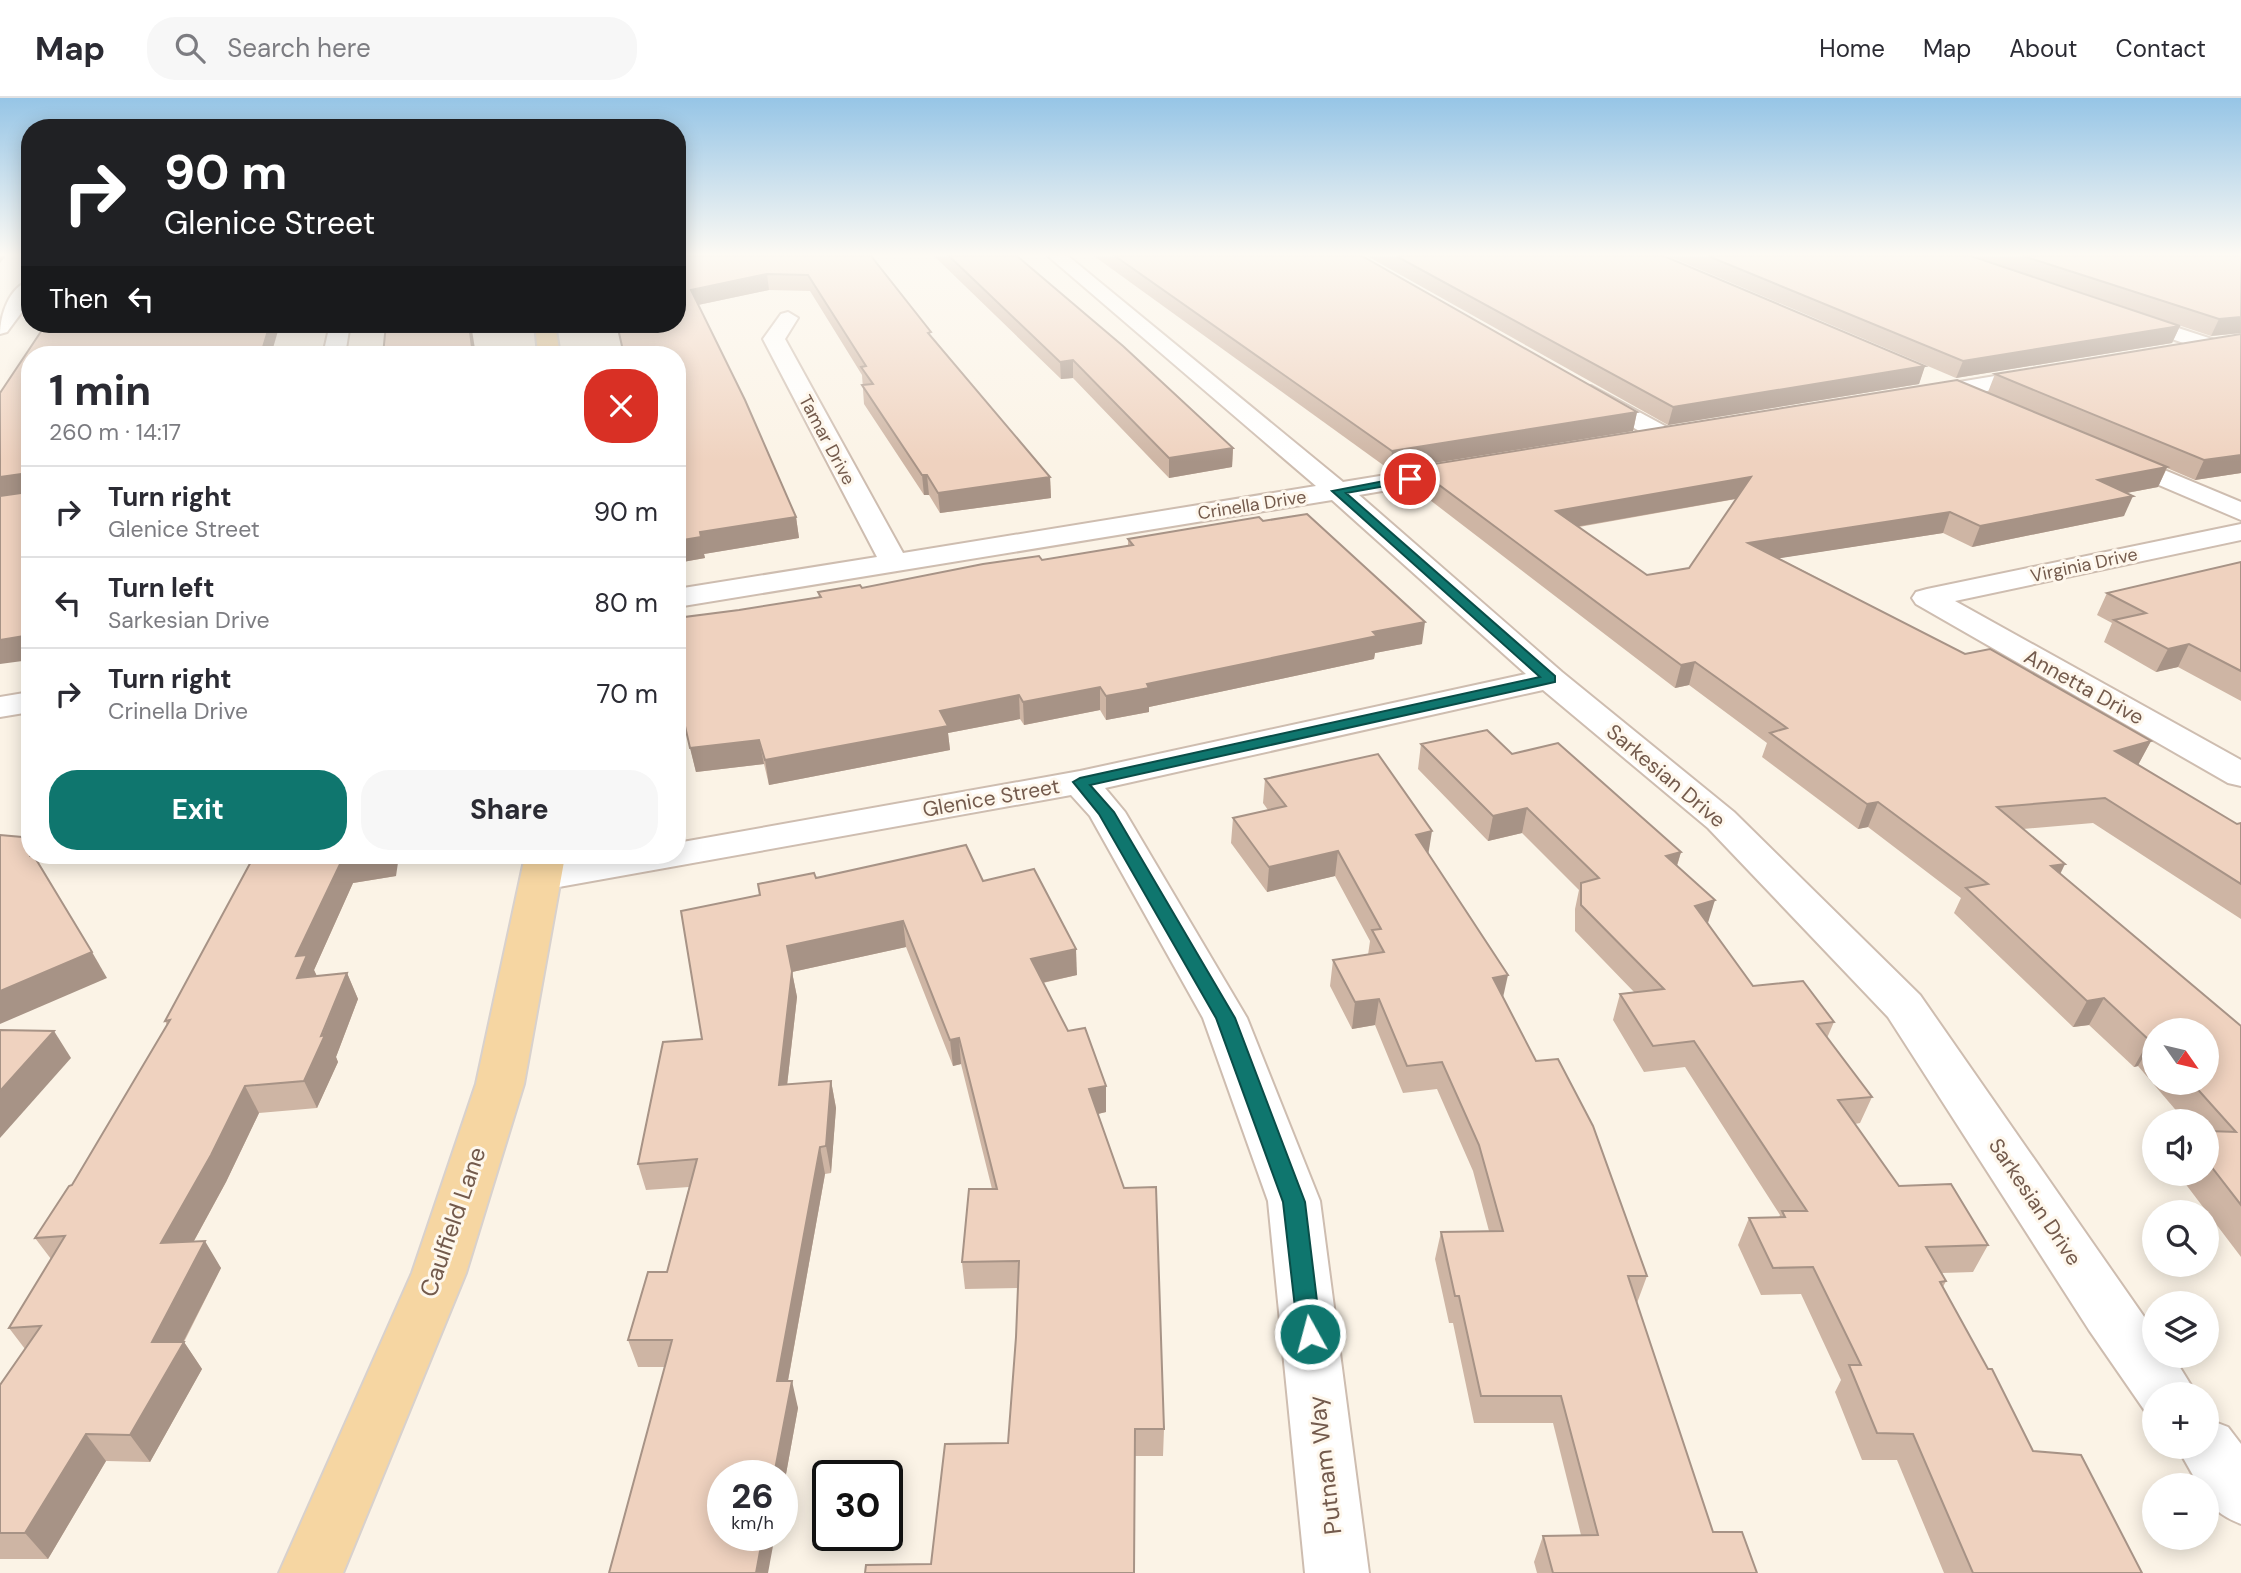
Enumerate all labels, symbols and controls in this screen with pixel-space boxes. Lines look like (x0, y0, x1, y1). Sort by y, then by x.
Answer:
search box (147, 17, 637, 80)
text: Map (35, 27, 105, 70)
icon: search (171, 29, 209, 67)
text: Search here (227, 31, 371, 65)
text: Home (1819, 33, 1885, 64)
text: Map (1923, 33, 1971, 64)
text: About (2009, 33, 2078, 64)
text: Contact (2116, 33, 2206, 64)
text: 90 m (164, 140, 287, 204)
icon: right (49, 147, 140, 238)
text: Glenice Street (164, 202, 375, 244)
icon: left (122, 280, 160, 318)
text: Then (49, 282, 108, 316)
text: 1 min (49, 363, 151, 418)
button: close (584, 369, 658, 443)
street label: Tamar Drive (793, 391, 861, 489)
text: 260 m · 14:17 (49, 417, 181, 447)
pin (1380, 449, 1440, 509)
icon: arrive (1391, 460, 1429, 498)
text: Turn right (108, 480, 232, 514)
street label: Crinella Drive (1196, 485, 1308, 525)
icon: right (49, 493, 87, 531)
text: 90 m (594, 495, 658, 529)
text: Glenice Street (108, 514, 260, 544)
street label: Virginia Drive (2028, 542, 2140, 588)
text: Turn left (108, 571, 215, 605)
icon: left (49, 584, 87, 622)
text: 80 m (594, 586, 658, 620)
text: Sarkesian Drive (108, 605, 270, 635)
street label: Annetta Drive (2019, 643, 2149, 731)
text: Turn right (108, 662, 232, 696)
icon: right (49, 675, 87, 713)
text: 70 m (597, 677, 658, 711)
text: Crinella Drive (108, 696, 248, 726)
street label: Sarkesian Drive (1600, 718, 1732, 834)
button: Exit (49, 770, 347, 850)
button: Share (361, 770, 658, 850)
street label: Glenice Street (920, 772, 1062, 824)
north arrow (2142, 1018, 2219, 1096)
map controls (2142, 1018, 2219, 1550)
button: sound (2142, 1109, 2219, 1186)
street label: Sarkesian Drive (1982, 1133, 2088, 1271)
street label: Caulfield Lane (412, 1143, 493, 1301)
button: search (2142, 1200, 2219, 1277)
button: layers (2142, 1291, 2219, 1368)
position arrow (1273, 1297, 1347, 1371)
button: + (2142, 1382, 2219, 1459)
street label: Putnam Way (1301, 1394, 1348, 1536)
speed limit sign: 30 (812, 1460, 903, 1551)
text: 26 (731, 1473, 774, 1519)
button: − (2142, 1473, 2219, 1550)
text: km/h (731, 1511, 774, 1535)

